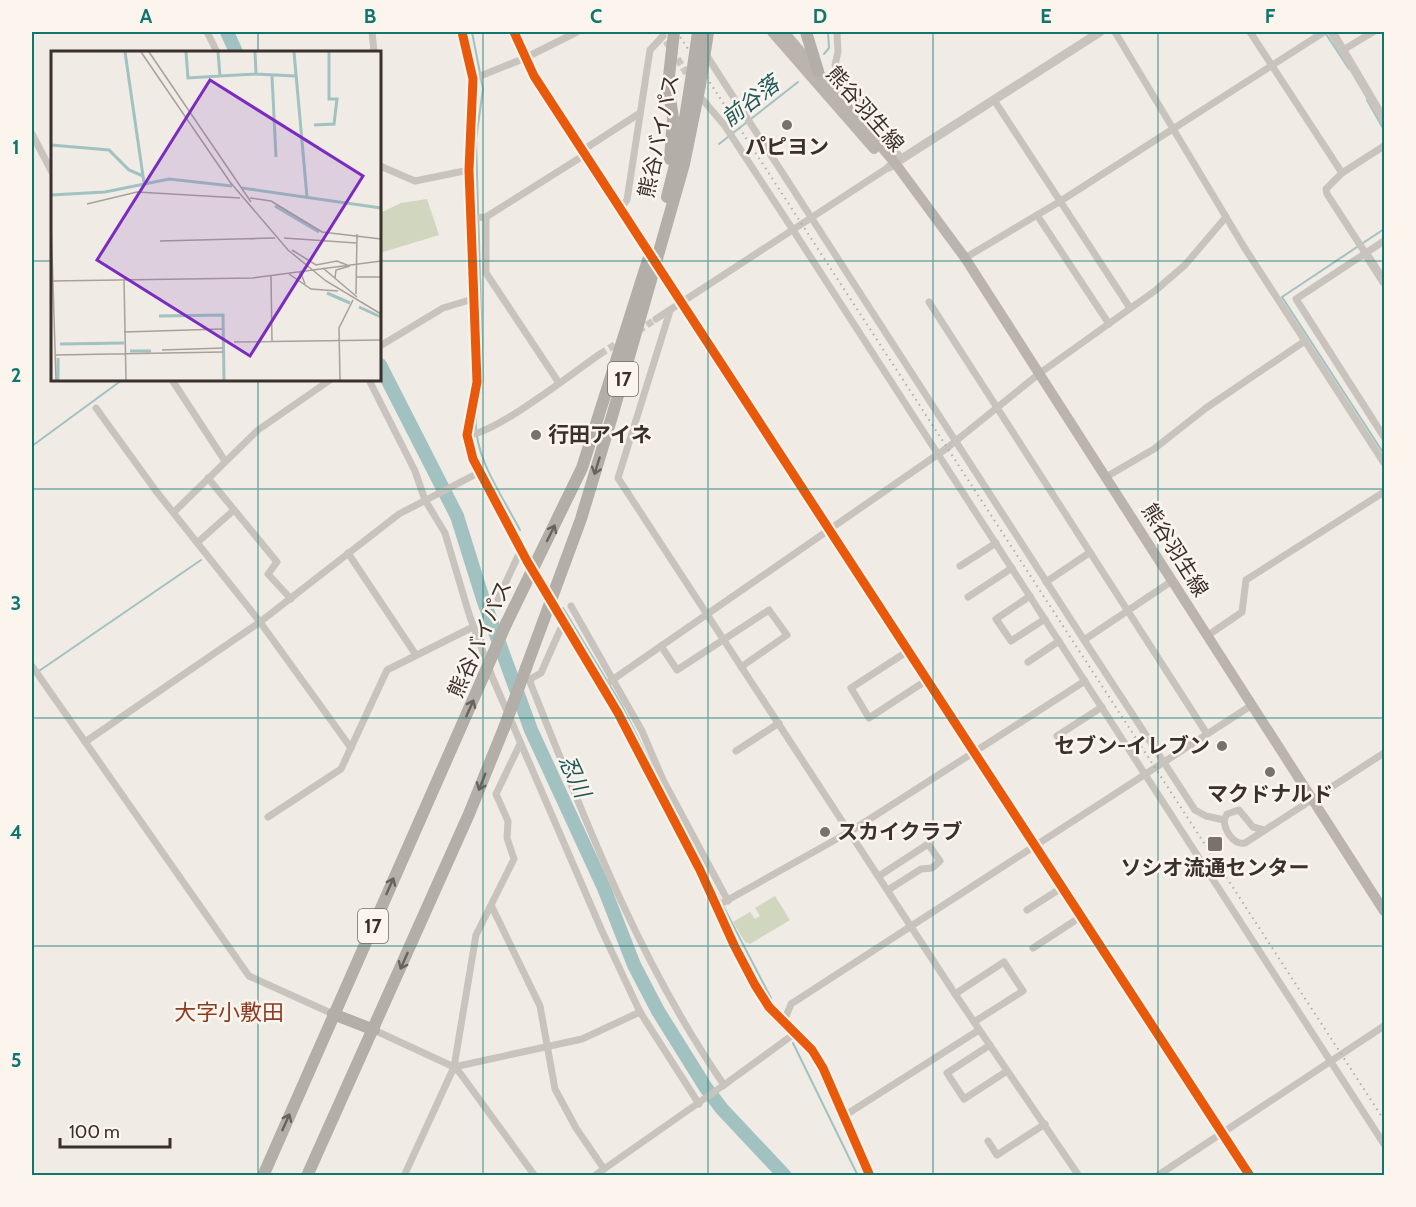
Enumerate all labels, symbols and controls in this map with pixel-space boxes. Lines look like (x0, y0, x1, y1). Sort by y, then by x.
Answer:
text: A (140, 4, 153, 28)
text: B (364, 4, 376, 28)
text: C (590, 4, 602, 28)
text: D (813, 4, 827, 28)
text: E (1040, 4, 1052, 28)
text: F (1265, 4, 1276, 28)
inset map (51, 51, 381, 381)
street label: 熊谷羽生線 (822, 61, 909, 156)
water label: 前谷落 (716, 69, 787, 132)
street label: 熊谷バイパス (633, 72, 684, 200)
marker: パピヨン (780, 118, 794, 132)
place label: パピヨン (745, 134, 829, 159)
text: 1 (12, 135, 20, 159)
road number: 17 (608, 362, 638, 396)
text: 2 (11, 363, 21, 387)
place label: 行田アイネ (548, 422, 652, 447)
marker: 行田アイネ (529, 428, 543, 442)
one-way arrow (591, 456, 602, 475)
street label: 熊谷羽生線 (1137, 499, 1214, 601)
one-way arrow (545, 525, 557, 543)
street label: 熊谷バイパス (443, 576, 517, 701)
text: 3 (11, 591, 21, 615)
one-way arrow (464, 699, 476, 717)
place label: セブン-イレブン (1054, 733, 1210, 758)
marker: セブン-イレブン (1215, 739, 1229, 753)
water label: 忍川 (553, 751, 597, 804)
marker: マクドナルド (1263, 765, 1277, 779)
one-way arrow (476, 772, 487, 791)
place label: マクドナルド (1207, 781, 1333, 806)
place label: スカイクラブ (837, 819, 963, 844)
text: 4 (10, 820, 22, 844)
marker: スカイクラブ (818, 825, 832, 839)
marker: ソシオ流通センター (1206, 835, 1224, 853)
place label: ソシオ流通センター (1121, 855, 1310, 880)
one-way arrow (385, 877, 397, 895)
road number: 17 (358, 909, 388, 943)
one-way arrow (398, 951, 409, 969)
district label: 大字小敷田 (174, 999, 284, 1026)
text: 5 (11, 1048, 21, 1072)
scale bar (60, 1111, 170, 1149)
one-way arrow (281, 1113, 292, 1132)
text: 100 m (69, 1121, 120, 1143)

